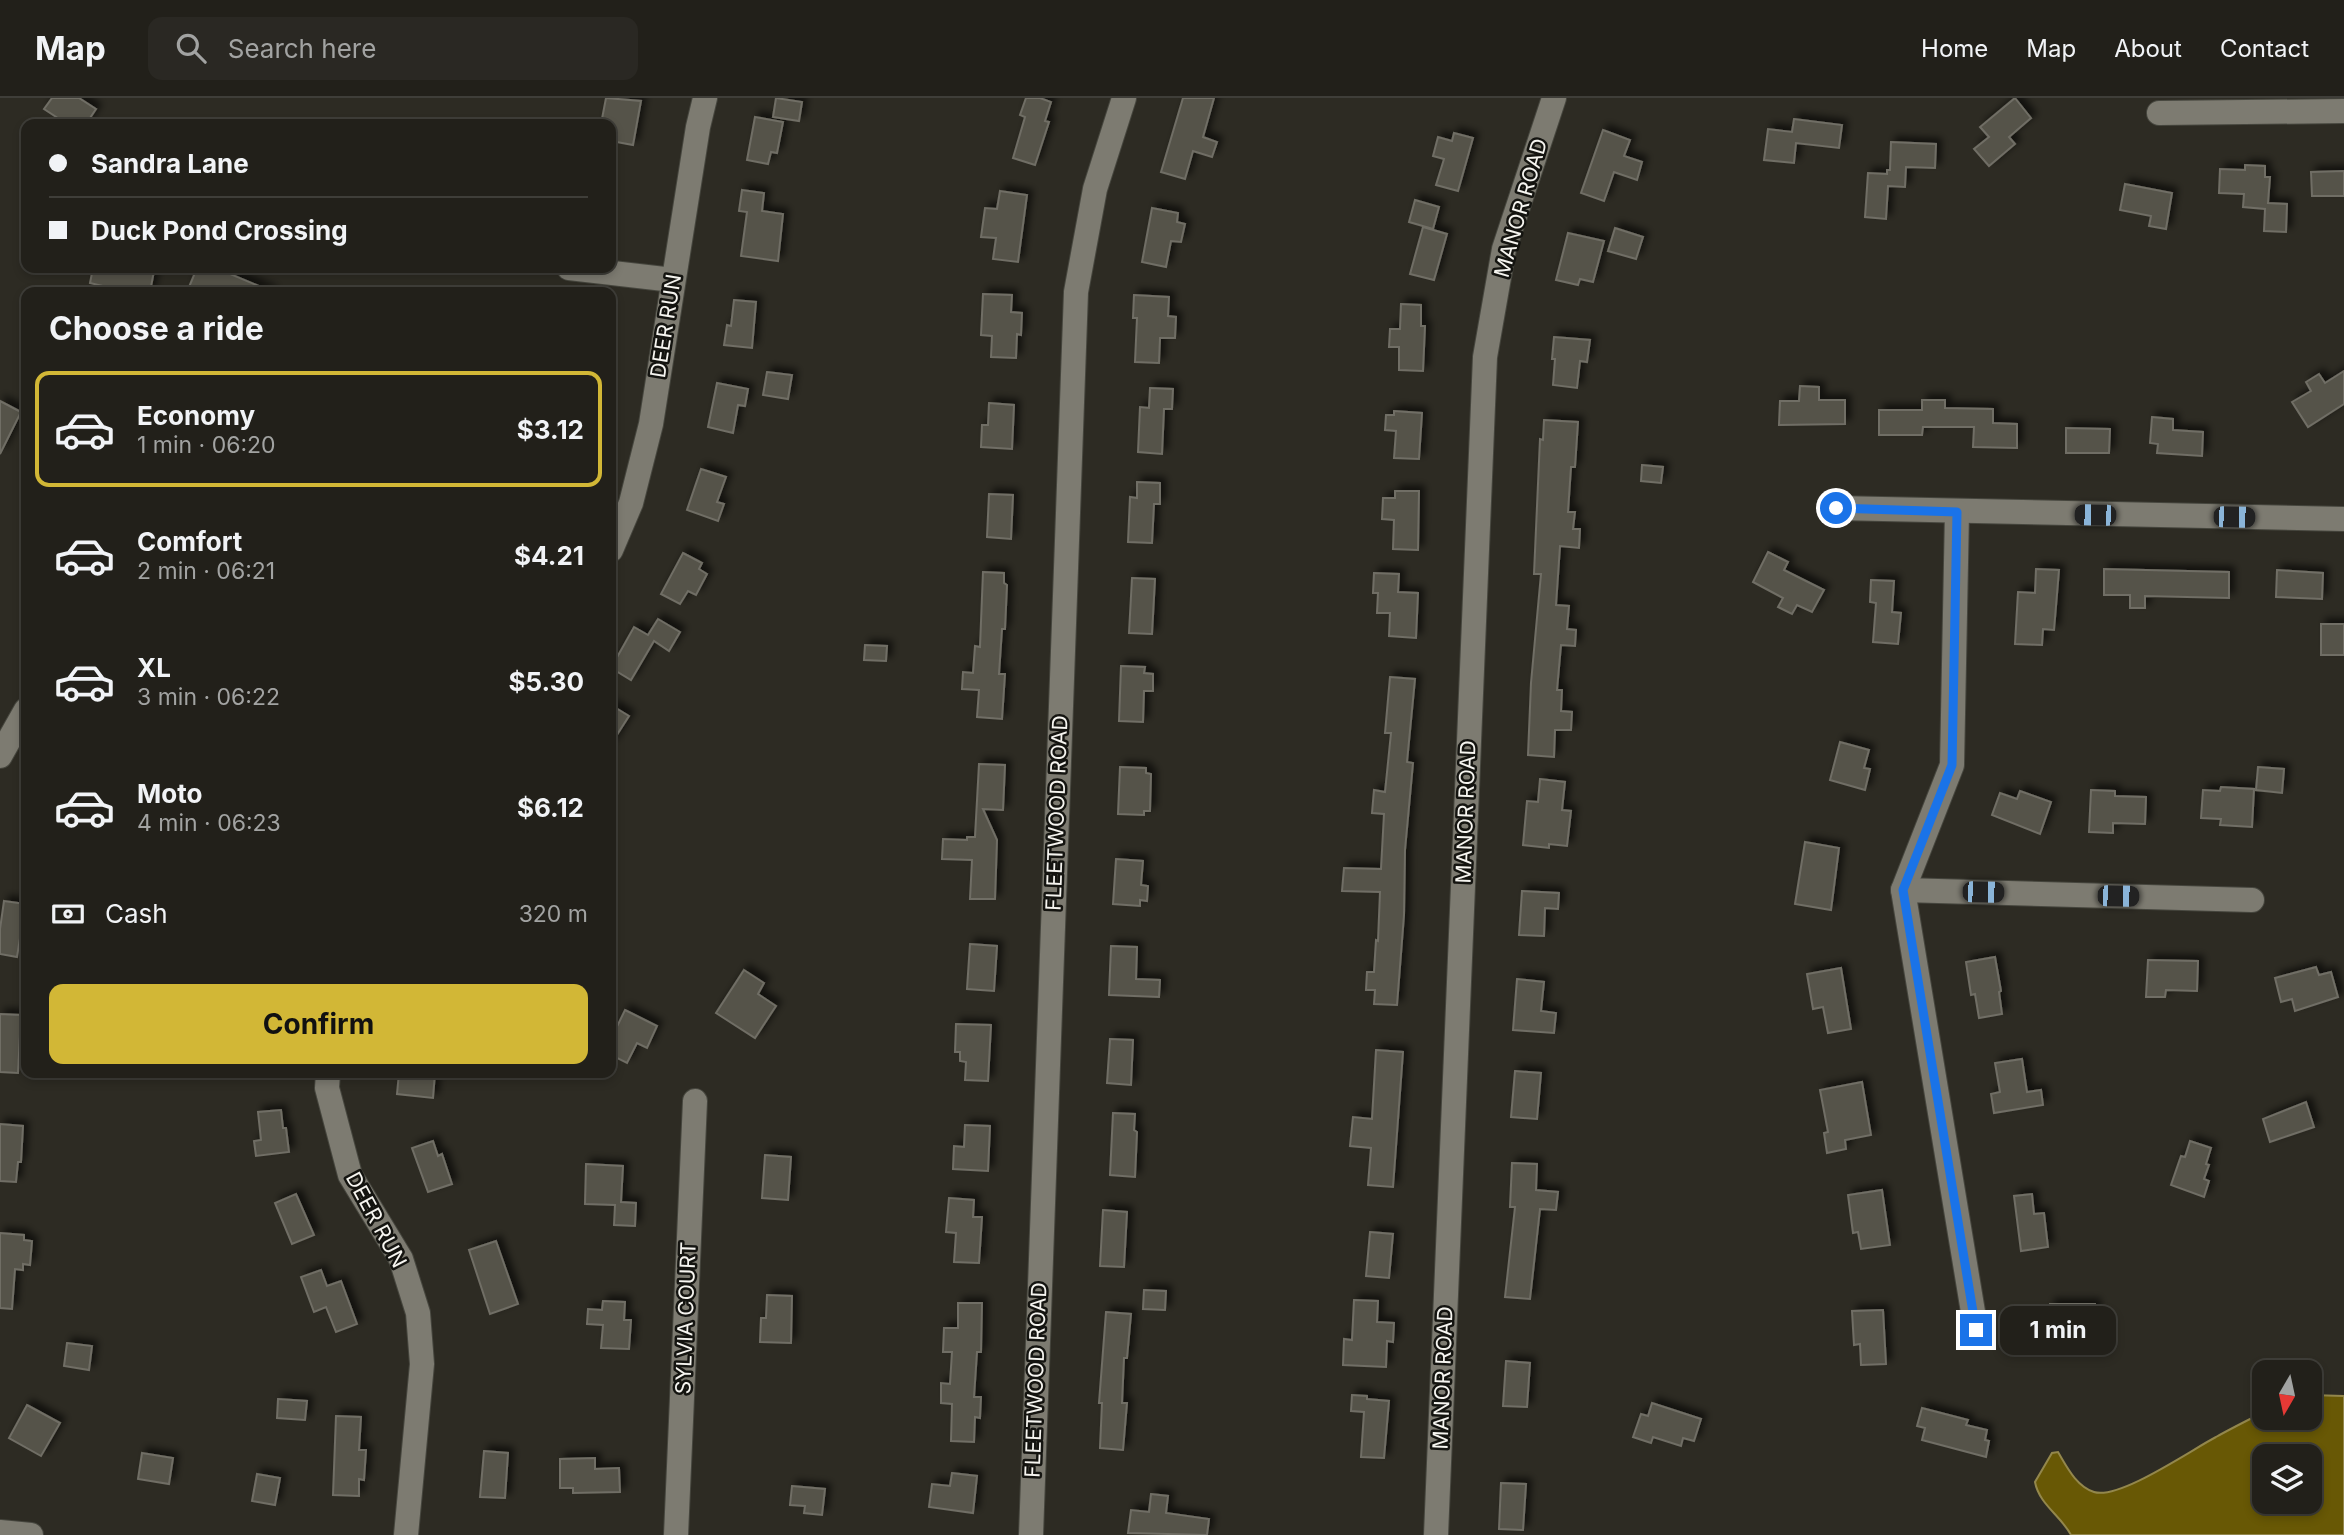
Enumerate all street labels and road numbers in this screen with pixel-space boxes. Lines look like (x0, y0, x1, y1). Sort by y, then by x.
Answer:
street label: MANOR ROAD (1489, 136, 1552, 280)
street label: DEER RUN (645, 272, 686, 380)
street label: FLEETWOOD ROAD (1041, 715, 1072, 911)
street label: MANOR ROAD (1451, 740, 1480, 884)
street label: DEER RUN (341, 1168, 412, 1272)
street label: SYLVIA COURT (670, 1241, 701, 1395)
street label: FLEETWOOD ROAD (1020, 1282, 1051, 1478)
street label: MANOR ROAD (1428, 1306, 1457, 1450)

